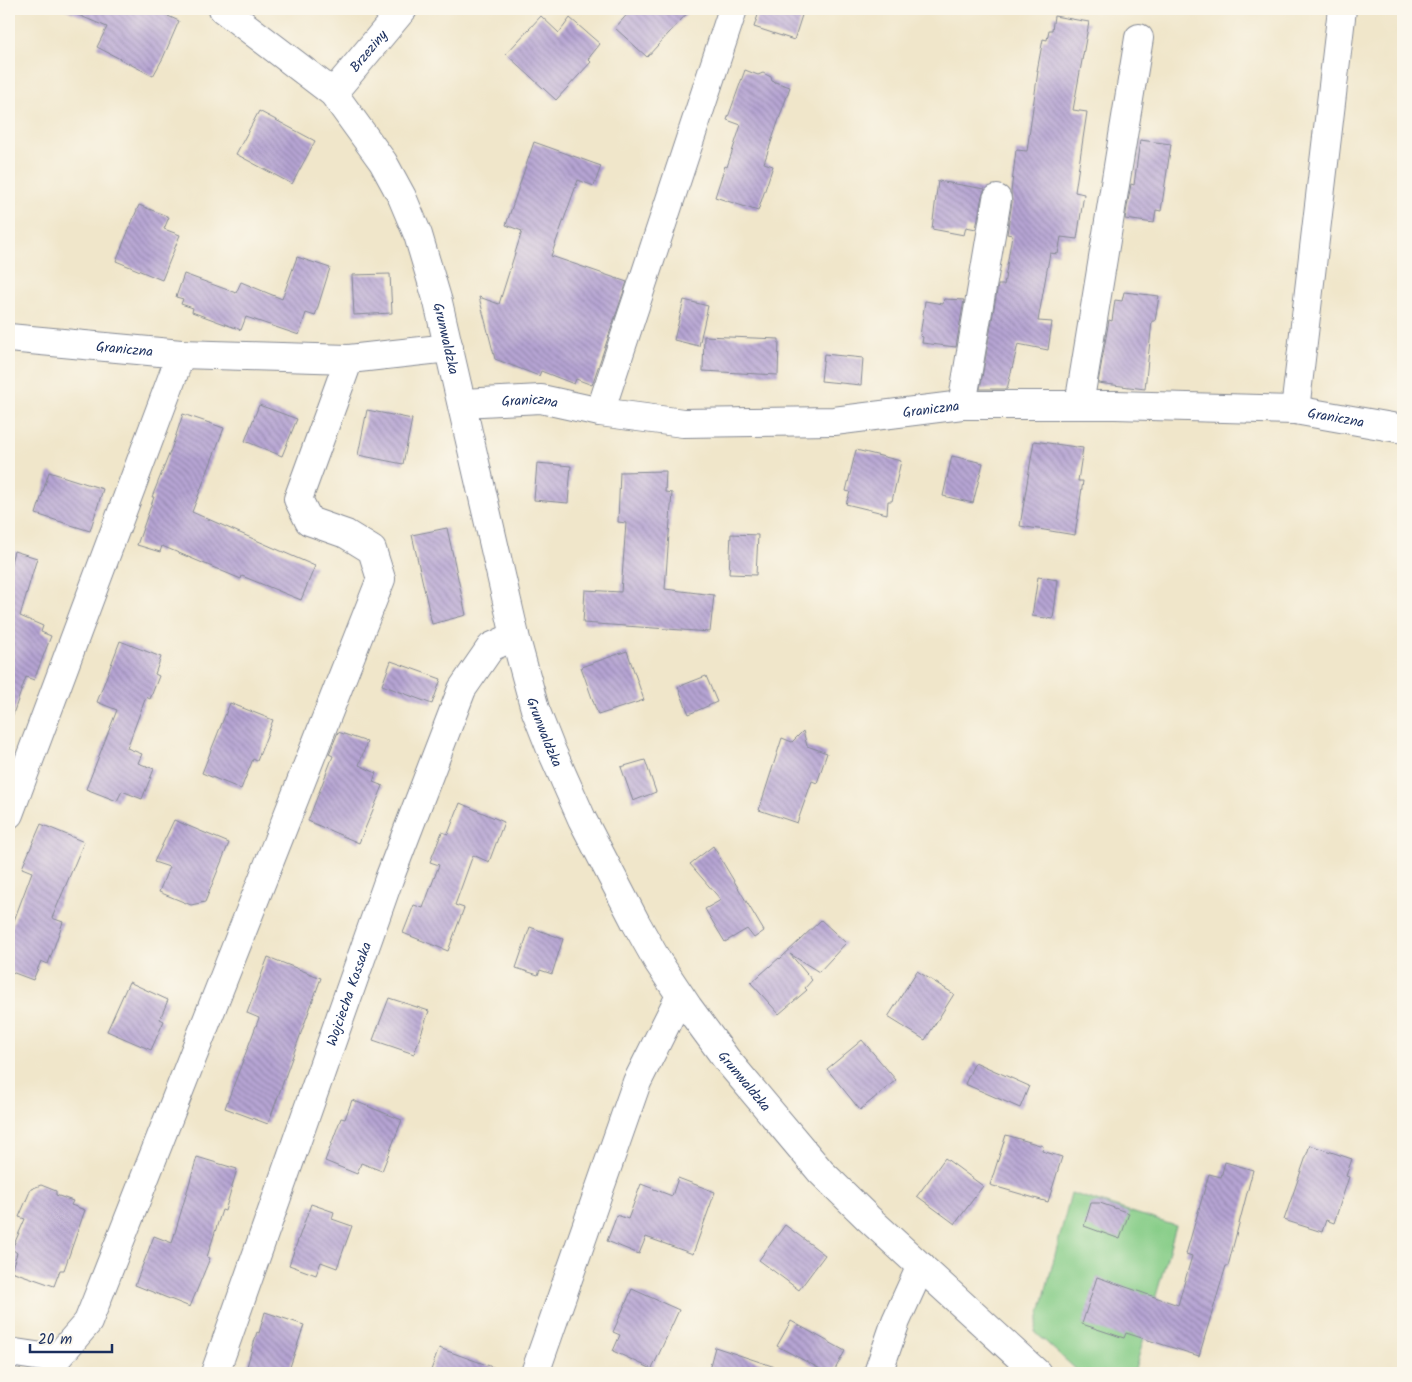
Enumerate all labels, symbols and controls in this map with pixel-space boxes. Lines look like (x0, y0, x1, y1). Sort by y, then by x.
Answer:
street label: Brzeziny (345, 25, 394, 77)
street label: Grunwaldzka (426, 301, 464, 377)
street label: Graniczna (95, 336, 154, 363)
street label: Graniczna (501, 389, 560, 414)
street label: Graniczna (901, 395, 961, 424)
street label: Graniczna (1306, 402, 1366, 434)
street label: Grunwaldzka (520, 695, 568, 771)
street label: Wojciecha Kossaka (321, 939, 378, 1049)
street label: Grunwaldzka (712, 1047, 776, 1117)
scale bar (30, 1322, 112, 1354)
text: 20 m (38, 1328, 72, 1352)

